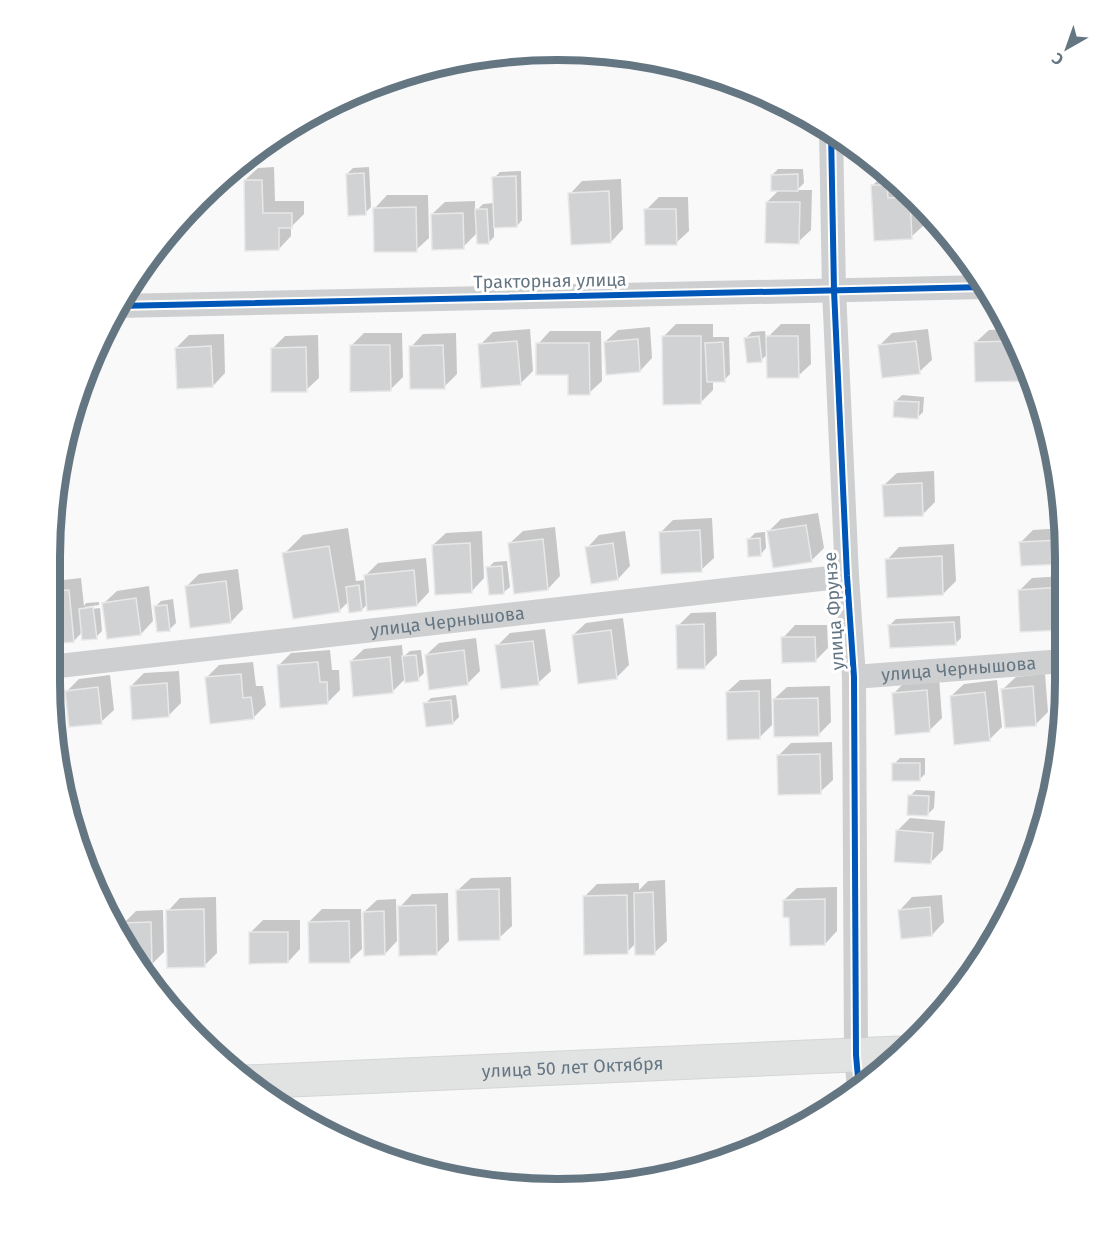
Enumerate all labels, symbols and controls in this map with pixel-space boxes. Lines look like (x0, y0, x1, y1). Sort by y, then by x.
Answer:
north arrow (1037, 18, 1097, 78)
text: С (1047, 48, 1067, 69)
street label: Тракторная улица (473, 269, 627, 293)
street label: улица Фрунзе (819, 551, 849, 671)
street label: улица Чернышова (369, 602, 526, 641)
street label: улица Чернышова (881, 652, 1037, 686)
street label: улица 50 лет Октября (481, 1052, 664, 1082)

